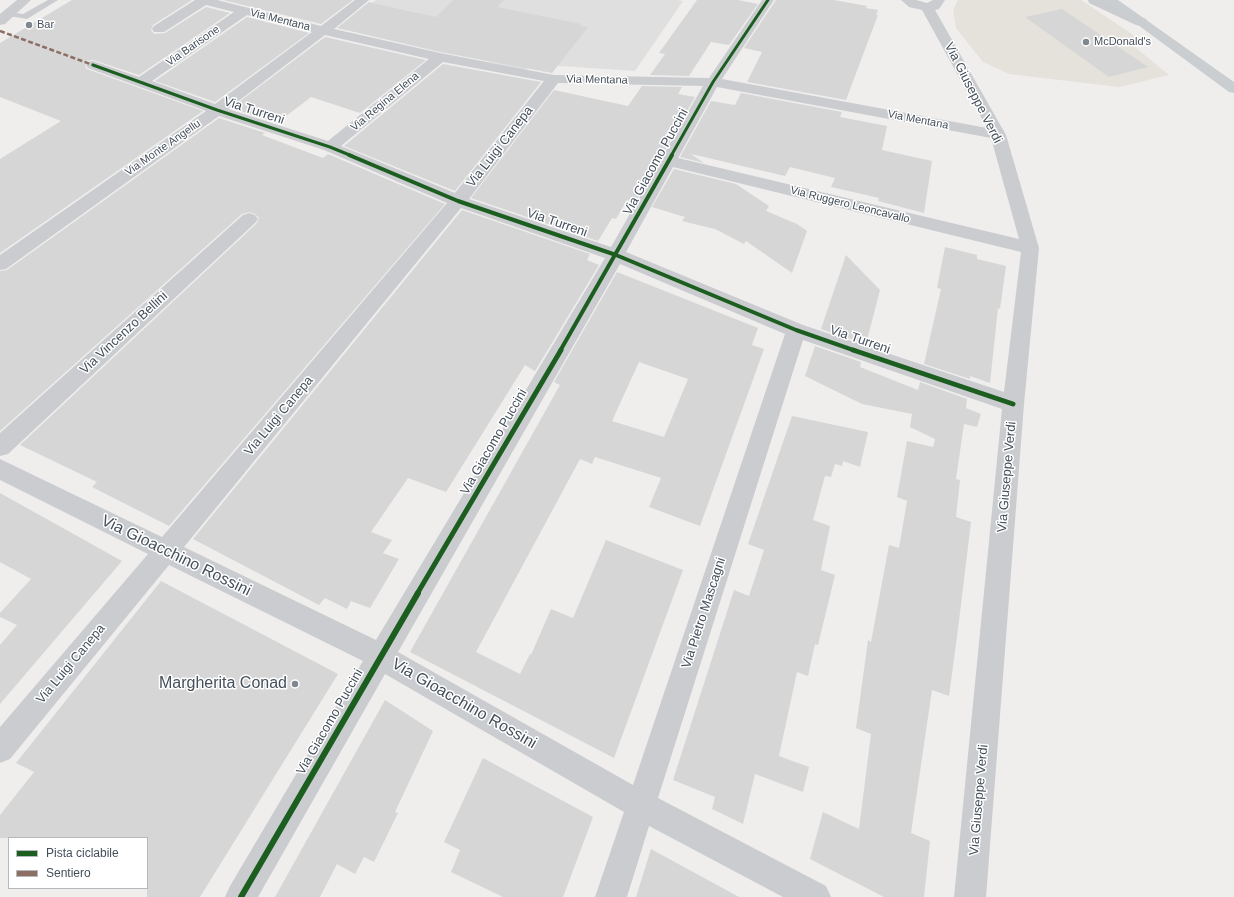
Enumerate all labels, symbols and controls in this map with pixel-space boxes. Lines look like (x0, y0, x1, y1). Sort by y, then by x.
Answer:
street label: Via Mentana (249, 6, 311, 34)
place label: Bar (37, 18, 54, 32)
marker: Bar (24, 20, 34, 30)
street label: Via Barisone (164, 23, 222, 69)
place label: McDonald's (1094, 35, 1151, 49)
marker: McDonald's (1081, 37, 1091, 47)
street label: Via Giuseppe Verdi (941, 40, 1005, 146)
street label: Via Regina Elena (348, 70, 422, 134)
street label: Via Mentana (566, 73, 628, 87)
street label: Via Turreni (222, 94, 286, 128)
street label: Via Luigi Canepa (463, 103, 537, 191)
street label: Via Giacomo Puccini (620, 106, 692, 218)
street label: Via Mentana (887, 108, 949, 132)
street label: Via Monte Angellu (123, 117, 203, 179)
street label: Via Ruggero Leoncavallo (789, 184, 911, 226)
street label: Via Turreni (525, 205, 589, 241)
street label: Via Vincenzo Bellini (77, 289, 171, 377)
street label: Via Turreni (828, 322, 892, 358)
street label: Via Luigi Canepa (241, 373, 317, 459)
street label: Via Giacomo Puccini (457, 386, 531, 498)
street label: Via Giuseppe Verdi (994, 421, 1020, 533)
street label: Via Gioacchino Rossini (98, 511, 254, 601)
street label: Via Pietro Mascagni (679, 556, 729, 670)
street label: Via Luigi Canepa (33, 621, 109, 707)
street label: Via Gioacchino Rossini (388, 655, 540, 753)
street label: Via Giacomo Puccini (293, 666, 367, 778)
place label: Margherita Conad (159, 674, 287, 694)
marker: Margherita Conad (290, 679, 300, 689)
street label: Via Giuseppe Verdi (966, 744, 992, 856)
legend (8, 837, 148, 889)
text: Pista ciclabile (46, 846, 119, 860)
text: Sentiero (46, 866, 91, 880)

